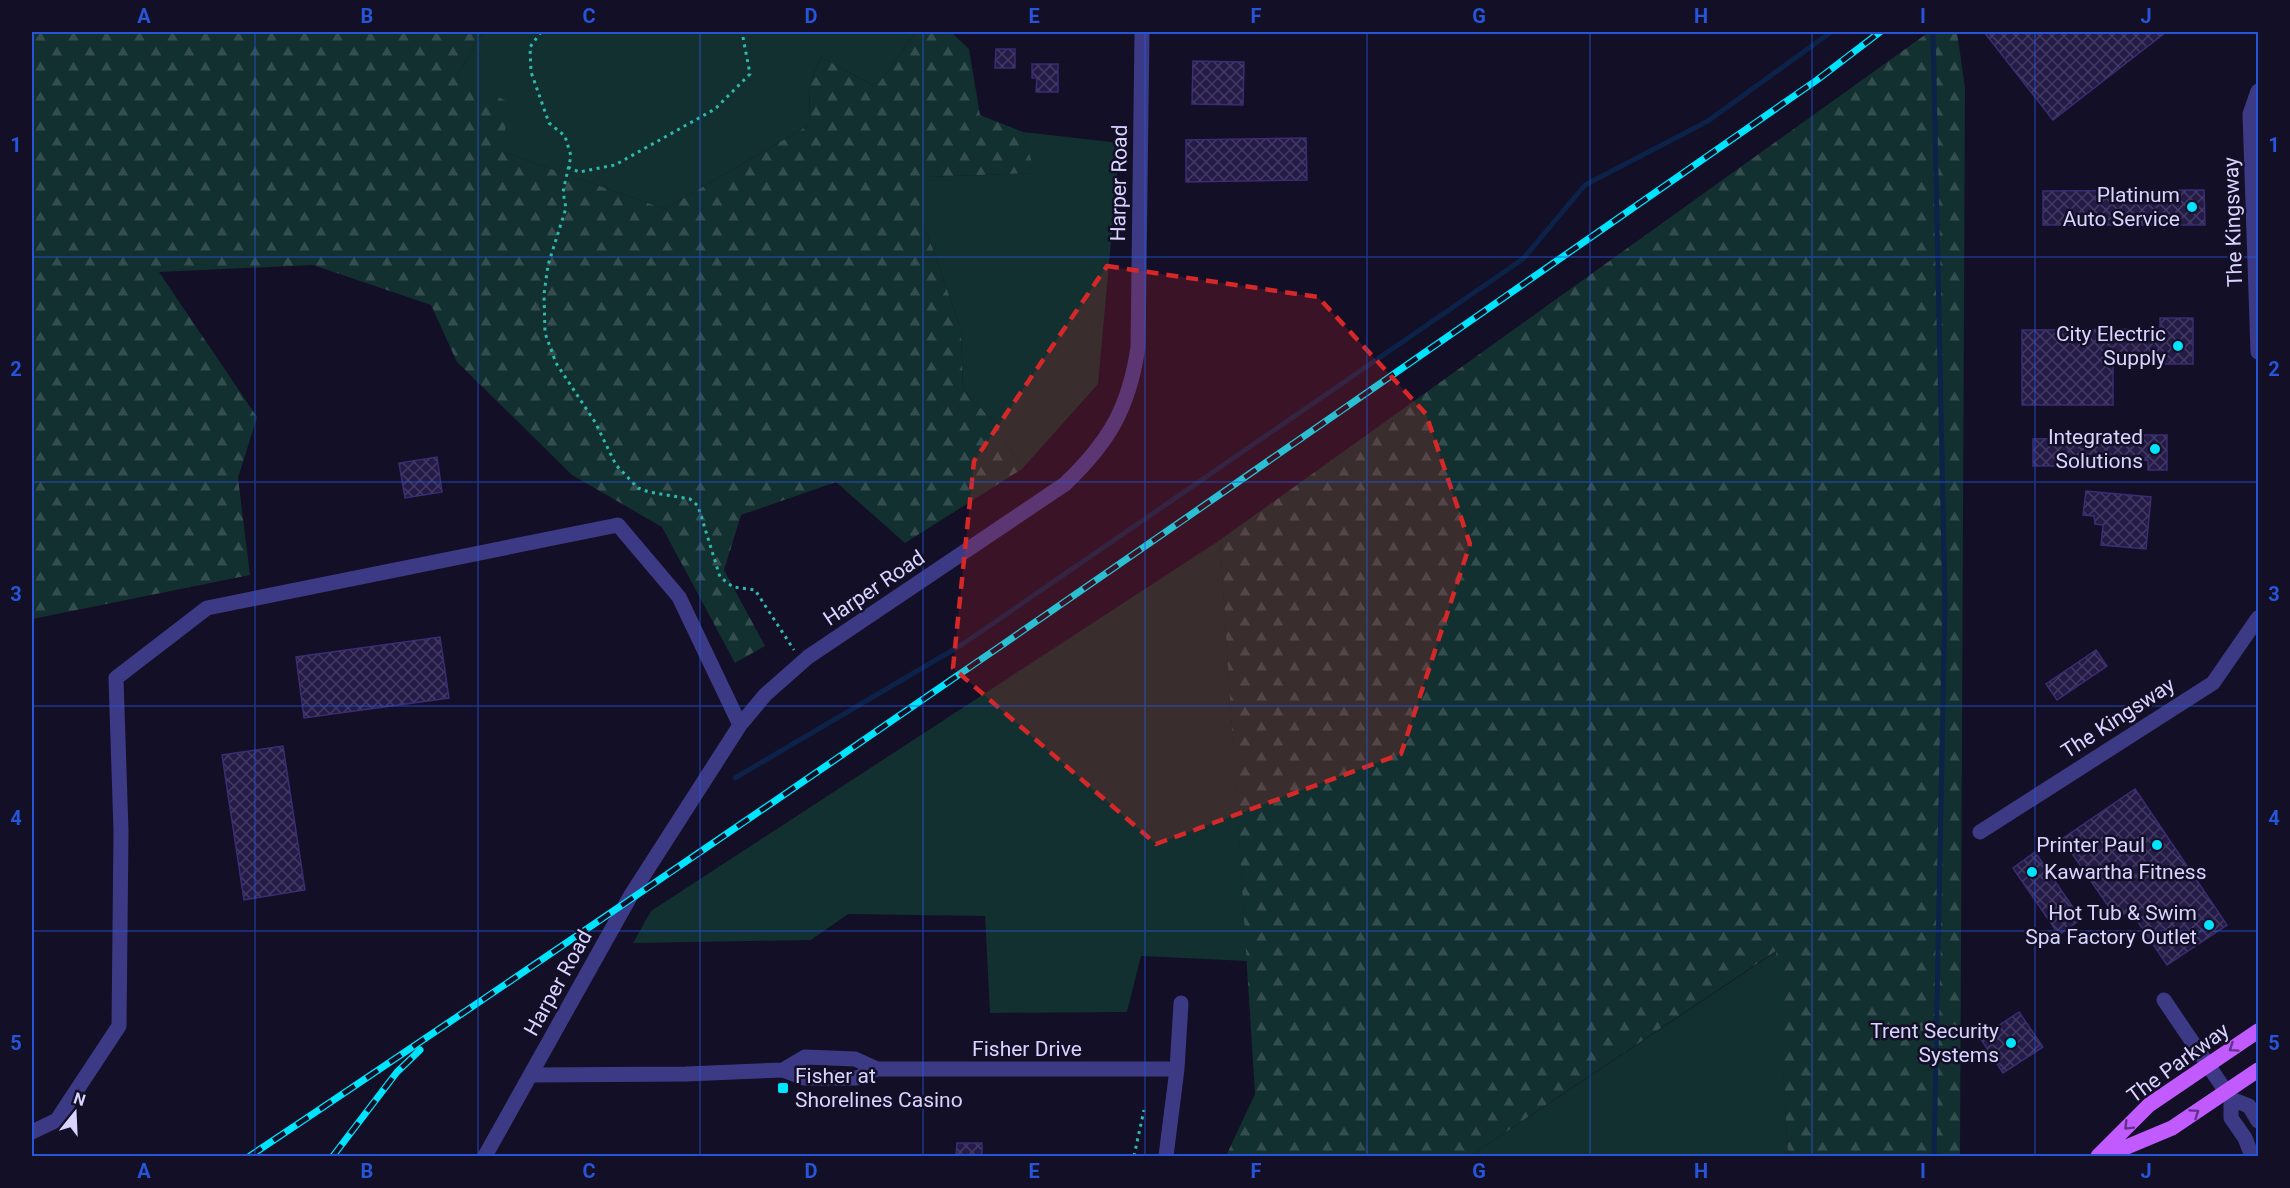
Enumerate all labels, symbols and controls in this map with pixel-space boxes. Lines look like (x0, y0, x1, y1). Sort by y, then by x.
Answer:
text: A (137, 4, 151, 28)
text: B (361, 4, 373, 28)
text: C (582, 4, 596, 28)
text: D (805, 4, 818, 28)
text: E (1028, 4, 1040, 28)
text: F (1251, 4, 1262, 28)
text: G (1472, 4, 1486, 28)
text: H (1694, 4, 1708, 28)
text: I (1920, 4, 1926, 28)
text: J (2140, 4, 2152, 28)
street label: Harper Road (1106, 124, 1132, 242)
text: 1 (10, 133, 22, 157)
text: 1 (2268, 133, 2280, 157)
street label: The Kingsway (2219, 157, 2247, 287)
place label: Platinum Auto Service (2063, 183, 2180, 231)
marker: Platinum Auto Service (2185, 200, 2199, 214)
place label: City Electric Supply (2056, 322, 2166, 370)
marker: City Electric Supply (2171, 339, 2185, 353)
text: 2 (10, 357, 22, 381)
text: 2 (2268, 357, 2280, 381)
place label: Integrated Solutions (2048, 425, 2143, 473)
marker: Integrated Solutions (2148, 442, 2162, 456)
street label: Harper Road (819, 545, 929, 631)
text: 3 (10, 582, 22, 606)
text: 3 (2268, 582, 2280, 606)
street label: The Kingsway (2057, 673, 2179, 763)
text: 4 (10, 806, 22, 830)
text: 4 (2268, 806, 2280, 830)
place label: Printer Paul (2036, 833, 2145, 857)
marker: Printer Paul (2150, 838, 2164, 852)
place label: Kawartha Fitness (2044, 860, 2207, 884)
marker: Kawartha Fitness (2025, 865, 2039, 879)
place label: Hot Tub & Swim Spa Factory Outlet (2025, 901, 2197, 949)
marker: Hot Tub & Swim Spa Factory Outlet (2202, 918, 2216, 932)
street label: Harper Road (519, 926, 597, 1040)
street label: The Parkway (2123, 1018, 2234, 1108)
place label: Trent Security Systems (1870, 1019, 1999, 1067)
text: 5 (10, 1031, 22, 1055)
text: 5 (2268, 1031, 2280, 1055)
marker: Trent Security Systems (2004, 1036, 2018, 1050)
street label: Fisher Drive (972, 1037, 1082, 1061)
one-way arrow (2229, 1041, 2240, 1052)
place label: Fisher at Shorelines Casino (795, 1064, 963, 1112)
marker: Fisher at Shorelines Casino (776, 1081, 790, 1095)
north arrow (45, 1083, 105, 1143)
text: N (71, 1088, 88, 1110)
one-way arrow (2188, 1109, 2199, 1120)
one-way arrow (2125, 1118, 2136, 1129)
text: A (137, 1159, 151, 1183)
text: B (361, 1159, 373, 1183)
text: C (582, 1159, 596, 1183)
text: D (805, 1159, 818, 1183)
text: E (1028, 1159, 1040, 1183)
text: F (1251, 1159, 1262, 1183)
text: G (1472, 1159, 1486, 1183)
text: H (1694, 1159, 1708, 1183)
text: I (1920, 1159, 1926, 1183)
text: J (2140, 1159, 2152, 1183)

